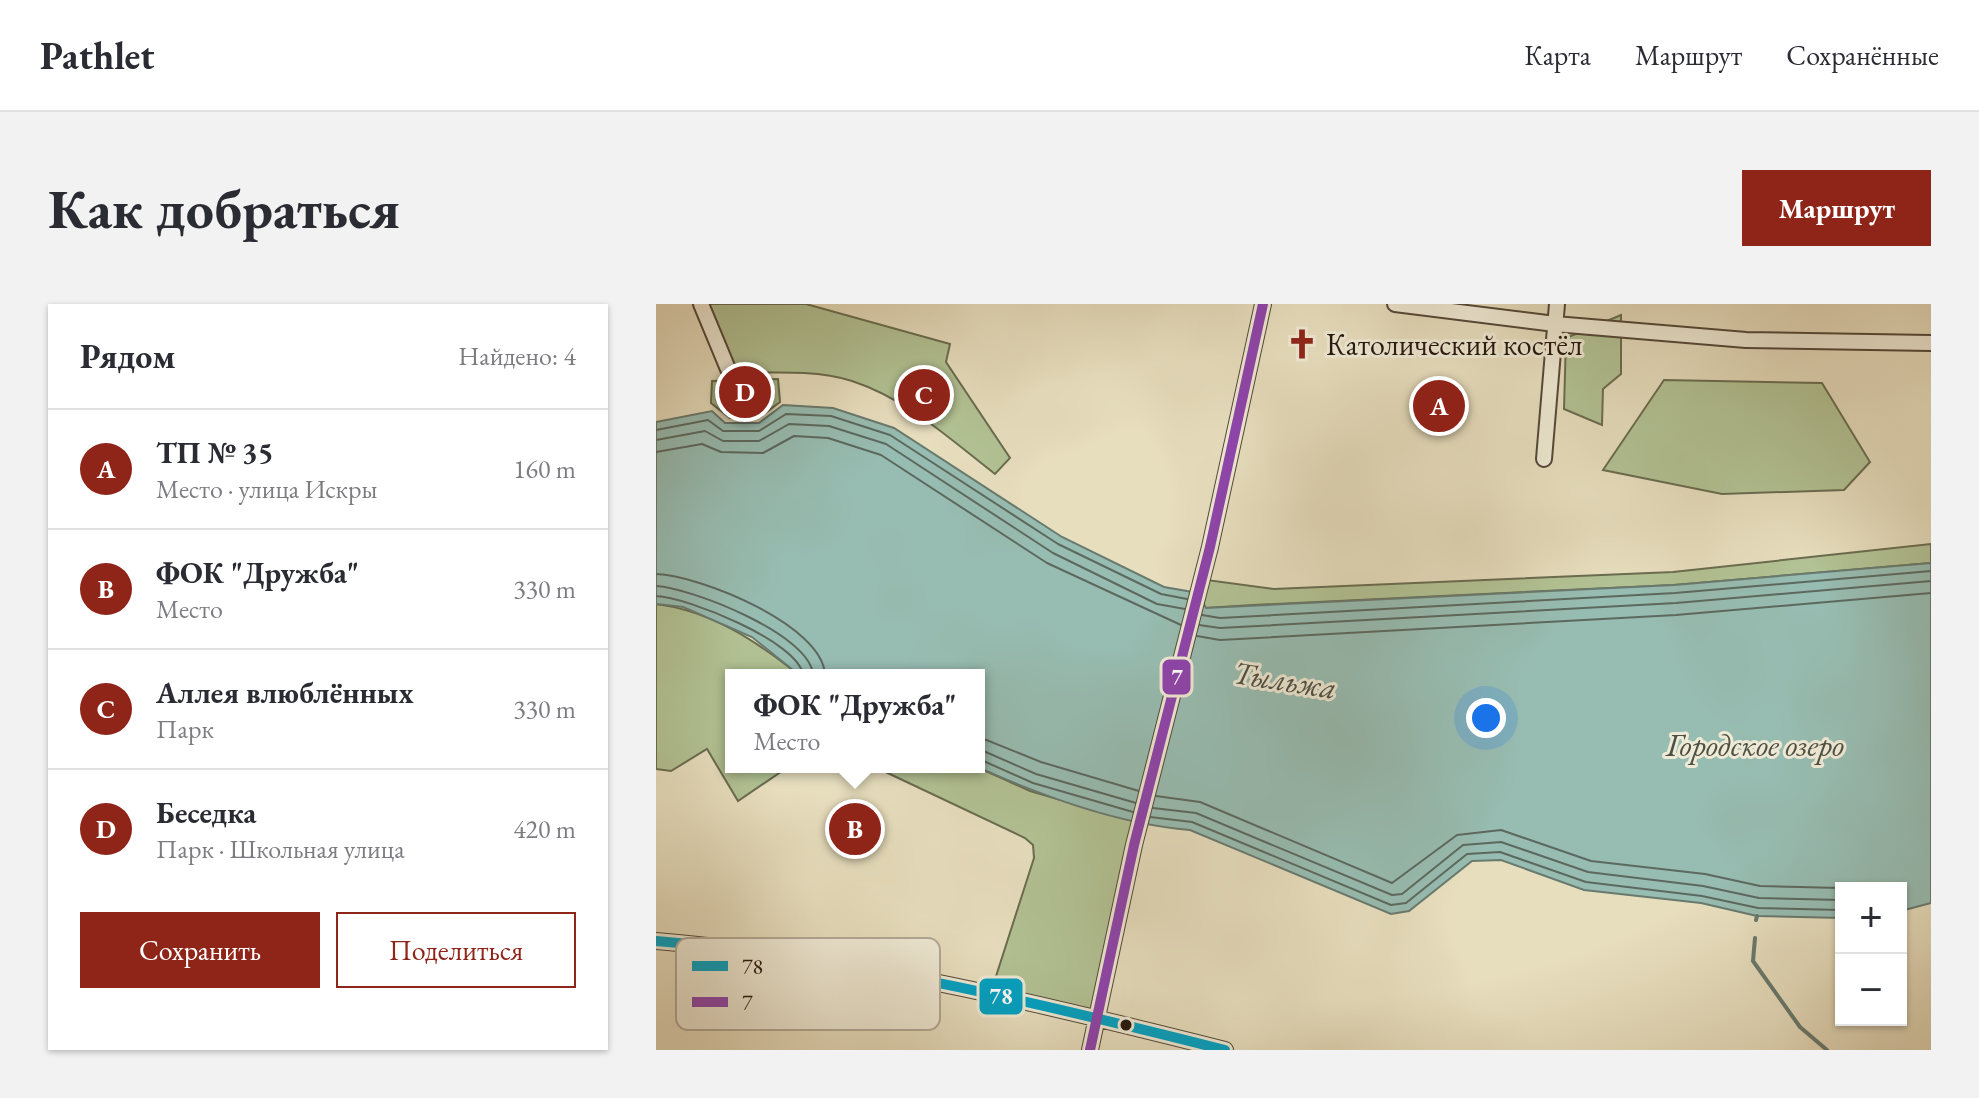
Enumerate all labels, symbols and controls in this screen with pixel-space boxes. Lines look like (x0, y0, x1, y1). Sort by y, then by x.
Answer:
text: Pathlet (40, 31, 155, 80)
text: Карта (1524, 37, 1591, 73)
text: Маршрут (1635, 37, 1742, 73)
text: Сохранённые (1786, 37, 1939, 73)
button: Маршрут (1742, 170, 1931, 246)
text: Как добраться (48, 172, 400, 245)
place label: Католический костёл (1326, 325, 1582, 364)
church icon: Католический костёл (1285, 327, 1319, 361)
text: Рядом (80, 334, 175, 378)
text: Найдено: 4 (458, 339, 576, 373)
pin: D (719, 362, 771, 422)
pin: C (898, 365, 950, 425)
pin: A (1413, 376, 1465, 436)
text: ТП № 35 (156, 433, 274, 472)
text: A (97, 452, 115, 486)
text: 160 m (513, 452, 576, 486)
text: Место · улица Искры (156, 472, 377, 506)
text: ФОК "Дружба" (156, 553, 359, 592)
text: B (98, 572, 114, 606)
text: 330 m (513, 572, 576, 606)
text: Место (156, 592, 223, 626)
water label: Тыльжа (1230, 651, 1340, 709)
line badge: 7 (1161, 658, 1192, 696)
text: 7 (1171, 663, 1183, 692)
popup (725, 669, 985, 773)
text: Аллея влюблённых (156, 673, 414, 712)
text: ФОК "Дружба" (754, 685, 956, 724)
text: C (97, 692, 115, 726)
text: 330 m (513, 692, 576, 726)
your location (1466, 698, 1506, 738)
text: Парк (156, 712, 214, 746)
text: Место (754, 724, 820, 758)
water label: Городское озеро (1665, 724, 1844, 766)
text: Беседка (156, 793, 257, 832)
pin: B (829, 799, 881, 859)
text: D (96, 812, 116, 846)
text: 420 m (513, 812, 576, 846)
text: Парк · Школьная улица (156, 832, 405, 866)
map controls (1835, 882, 1907, 1026)
button: + (1835, 882, 1907, 954)
button: Сохранить (80, 912, 320, 988)
button: Поделиться (336, 912, 576, 988)
legend (676, 938, 940, 1030)
text: 78 (742, 952, 763, 981)
button: − (1835, 954, 1907, 1026)
line badge: 78 (978, 977, 1024, 1016)
text: 78 (989, 982, 1013, 1011)
text: 7 (742, 988, 753, 1017)
unlabelled marker (1118, 1017, 1134, 1033)

